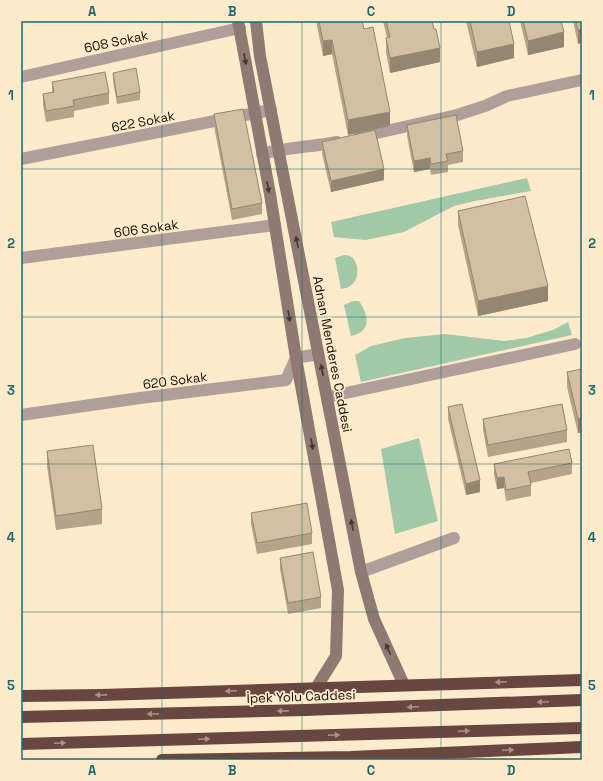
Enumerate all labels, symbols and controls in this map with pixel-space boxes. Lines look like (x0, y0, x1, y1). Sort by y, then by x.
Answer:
text: A (88, 3, 97, 20)
text: B (228, 3, 237, 20)
text: C (367, 3, 375, 20)
text: D (507, 3, 516, 20)
street label: 608 Sokak (83, 26, 150, 57)
one-way arrow (243, 53, 249, 65)
text: 1 (8, 87, 14, 104)
text: 1 (589, 87, 595, 104)
street label: 622 Sokak (110, 107, 176, 136)
one-way arrow (266, 181, 272, 193)
street label: 606 Sokak (113, 216, 179, 241)
text: 2 (7, 235, 15, 252)
text: 2 (588, 235, 596, 252)
one-way arrow (294, 236, 300, 249)
street label: Adnan Menderes Caddesi (309, 274, 356, 434)
one-way arrow (286, 310, 292, 322)
one-way arrow (318, 364, 324, 376)
street label: 620 Sokak (142, 368, 208, 393)
text: 3 (7, 382, 15, 399)
text: 3 (588, 382, 596, 399)
one-way arrow (309, 438, 315, 450)
one-way arrow (349, 519, 355, 531)
text: 4 (7, 529, 15, 546)
text: 4 (588, 529, 596, 546)
one-way arrow (385, 644, 391, 655)
text: 5 (7, 677, 15, 694)
text: 5 (588, 677, 596, 694)
one-way arrow (494, 679, 507, 685)
street label: İpek Yolu Caddesi (246, 686, 356, 707)
one-way arrow (225, 687, 237, 694)
one-way arrow (94, 692, 107, 698)
one-way arrow (536, 699, 549, 705)
one-way arrow (407, 703, 419, 710)
one-way arrow (277, 707, 289, 714)
one-way arrow (146, 711, 159, 717)
one-way arrow (458, 728, 470, 735)
one-way arrow (328, 732, 341, 738)
one-way arrow (198, 735, 210, 742)
one-way arrow (54, 740, 67, 746)
one-way arrow (502, 747, 515, 753)
text: A (88, 762, 97, 779)
text: B (228, 762, 237, 779)
text: C (367, 762, 375, 779)
text: D (507, 762, 516, 779)

